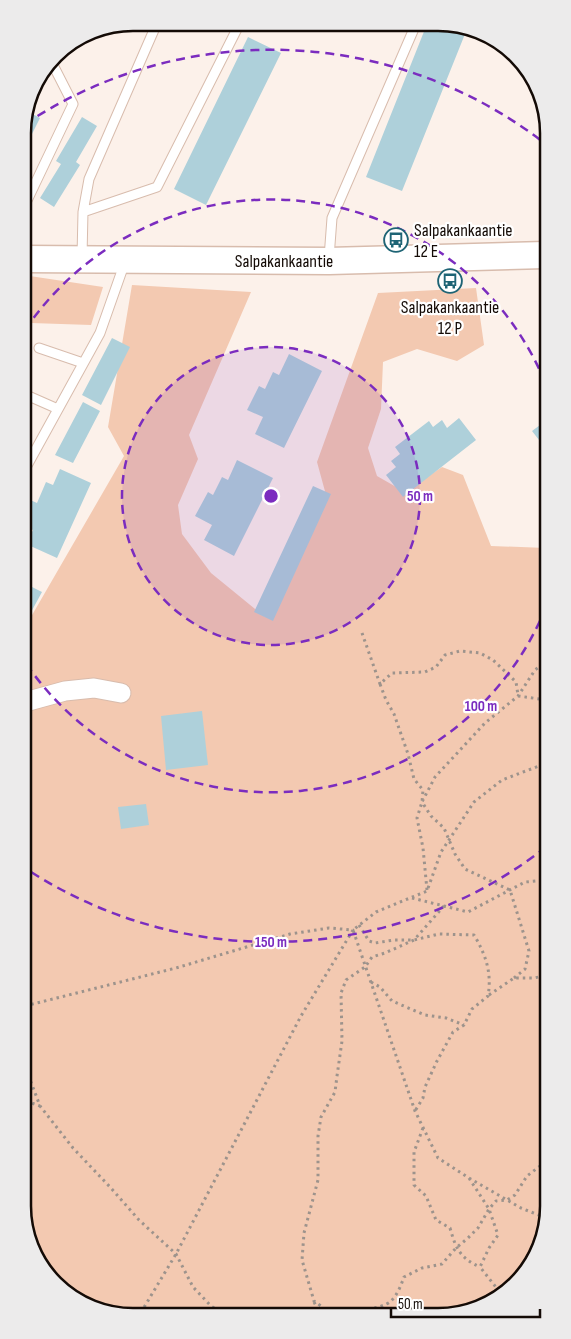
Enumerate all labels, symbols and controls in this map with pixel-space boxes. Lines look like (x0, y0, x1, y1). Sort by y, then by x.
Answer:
place label: Salpakankaantie 12 E (414, 220, 513, 262)
bus stop icon: Salpakankaantie 12 E (383, 227, 409, 253)
street label: Salpakankaantie (235, 251, 333, 272)
bus stop icon: Salpakankaantie 12 P (437, 268, 463, 294)
place label: Salpakankaantie 12 P (401, 297, 499, 339)
centre of rings (262, 487, 280, 505)
text: 50 m (407, 487, 433, 506)
text: 100 m (465, 697, 497, 716)
text: 150 m (255, 933, 287, 952)
scale bar (391, 1286, 540, 1318)
text: 50 m (398, 1295, 423, 1314)

